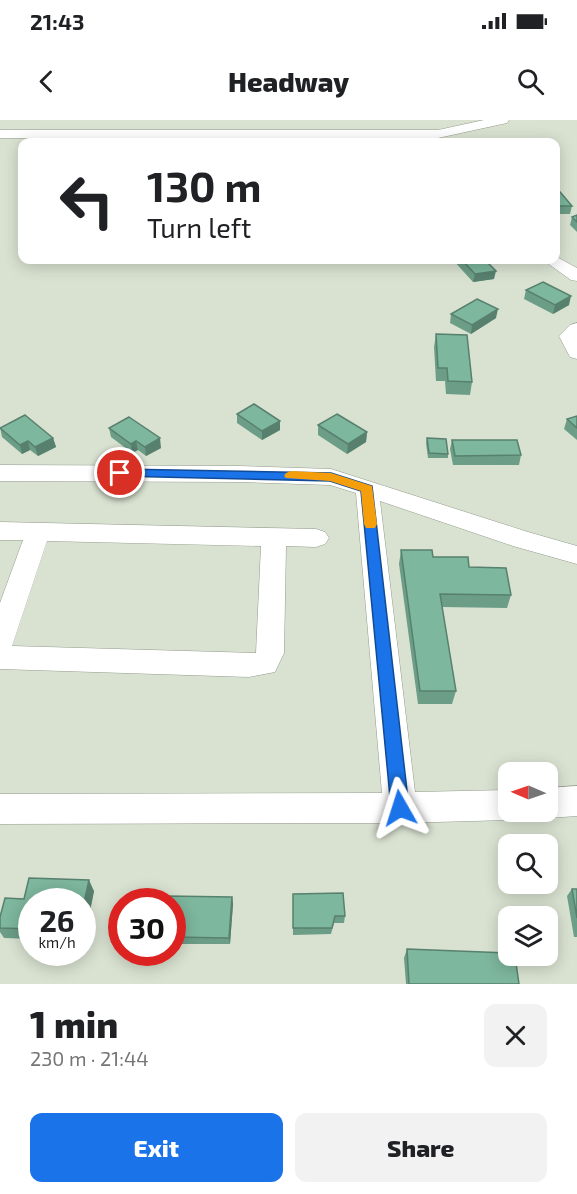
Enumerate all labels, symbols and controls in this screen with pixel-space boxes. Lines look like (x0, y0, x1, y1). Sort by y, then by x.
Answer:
text: 21:43 (30, 8, 84, 34)
icon: back (30, 65, 63, 98)
text: Headway (228, 65, 349, 97)
icon: search (514, 65, 547, 98)
text: 130 m (147, 160, 262, 210)
icon: left (48, 162, 126, 240)
text: Turn left (147, 211, 251, 243)
pin (94, 447, 145, 498)
icon: arrive (103, 456, 136, 489)
north arrow (498, 762, 558, 822)
map controls (498, 762, 558, 966)
position arrow (368, 776, 432, 840)
button: search (498, 834, 558, 894)
speed limit sign: 30 (108, 888, 186, 966)
text: 26 (39, 902, 75, 938)
button: layers (498, 906, 558, 966)
text: km/h (38, 933, 76, 951)
text: 1 min (30, 1002, 118, 1045)
button: close (484, 1004, 547, 1067)
text: 230 m · 21:44 (30, 1046, 149, 1070)
button: Exit (30, 1113, 283, 1182)
button: Share (295, 1113, 547, 1182)

